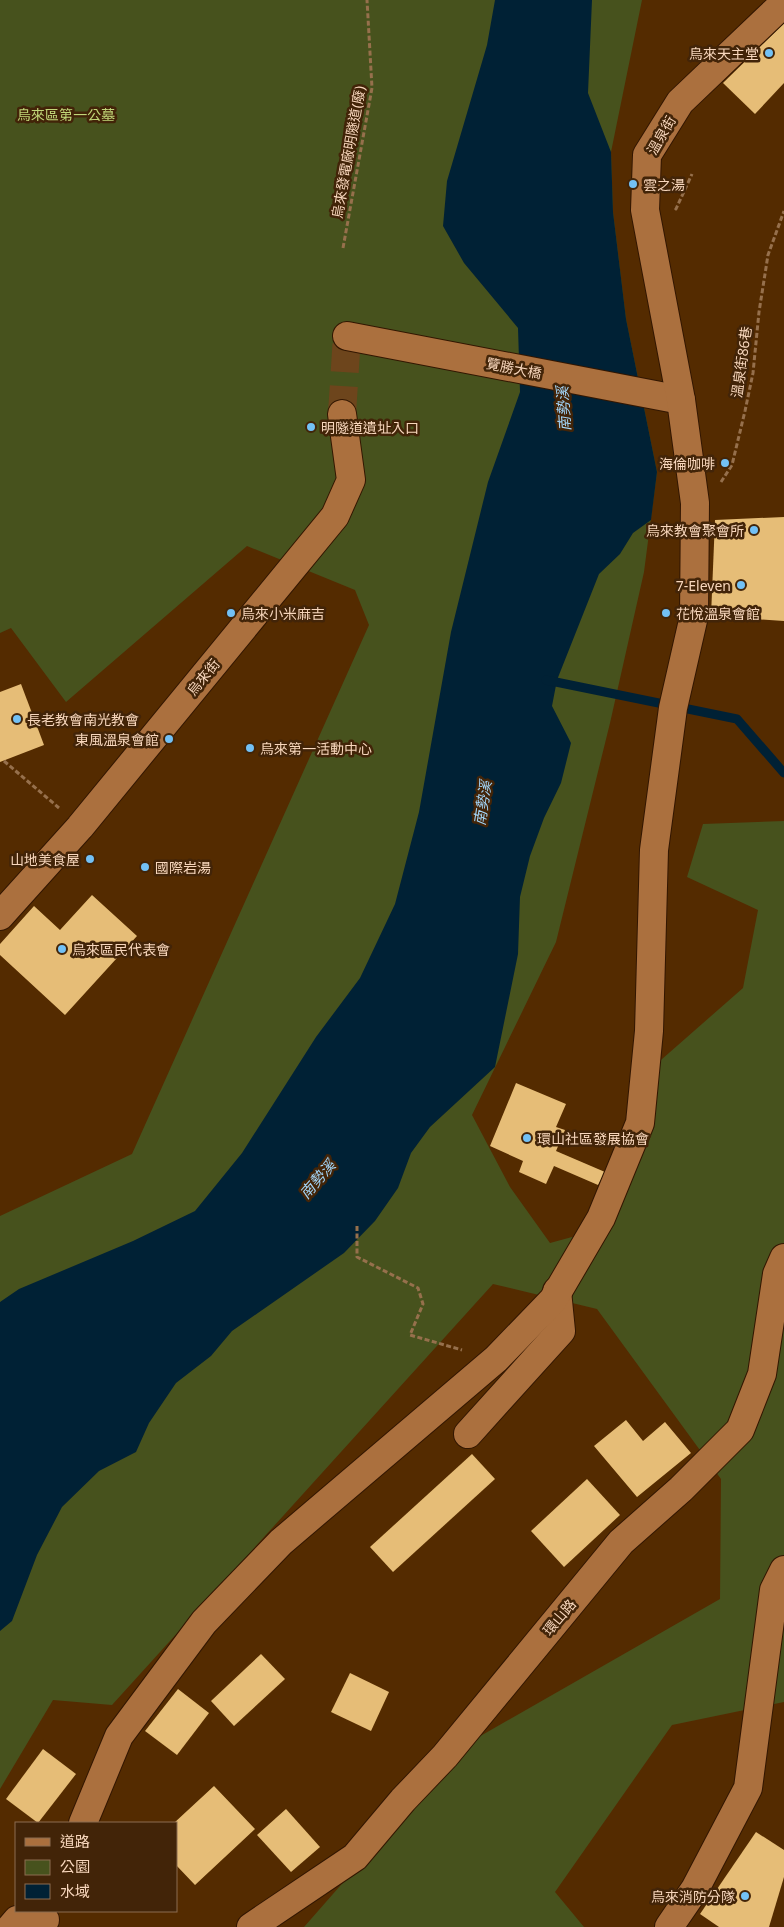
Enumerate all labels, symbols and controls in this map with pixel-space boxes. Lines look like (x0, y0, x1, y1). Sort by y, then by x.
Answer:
place label: 烏來天主堂 (689, 44, 759, 63)
marker: 烏來天主堂 (763, 47, 775, 59)
street label: 烏來發電廠明隧道(廢) (327, 84, 369, 220)
park label: 烏來區第一公墓 (17, 105, 115, 124)
street label: 溫泉街 (642, 112, 680, 158)
place label: 雲之湯 (643, 175, 685, 194)
marker: 雲之湯 (627, 178, 639, 190)
street label: 溫泉街86巷 (727, 325, 755, 399)
street label: 覽勝大橋 (485, 353, 543, 383)
water label: 南勢溪 (551, 384, 575, 432)
place label: 明隧道遺址入口 (321, 418, 419, 437)
marker: 明隧道遺址入口 (305, 421, 317, 433)
place label: 海倫咖啡 (659, 454, 715, 473)
marker: 海倫咖啡 (719, 457, 731, 469)
place label: 烏來教會聚會所 (646, 521, 744, 540)
marker: 烏來教會聚會所 (748, 524, 760, 536)
place label: 7-Eleven (676, 576, 731, 595)
marker: 7-Eleven (735, 579, 747, 591)
place label: 烏來小米麻吉 (241, 604, 325, 623)
place label: 花悅溫泉會館 (676, 604, 760, 623)
marker: 烏來小米麻吉 (225, 607, 237, 619)
marker: 花悅溫泉會館 (660, 607, 672, 619)
street label: 烏來街 (182, 655, 224, 699)
place label: 長老教會南光教會 (27, 710, 139, 729)
marker: 長老教會南光教會 (11, 713, 23, 725)
place label: 東風溫泉會館 (75, 730, 159, 749)
marker: 東風溫泉會館 (163, 733, 175, 745)
place label: 烏來第一活動中心 (260, 739, 372, 758)
marker: 烏來第一活動中心 (244, 742, 256, 754)
water label: 南勢溪 (469, 777, 496, 827)
place label: 山地美食屋 (10, 850, 80, 869)
marker: 山地美食屋 (84, 853, 96, 865)
place label: 國際岩湯 (155, 858, 211, 877)
marker: 國際岩湯 (139, 861, 151, 873)
place label: 烏來區民代表會 (72, 940, 170, 959)
marker: 烏來區民代表會 (56, 943, 68, 955)
place label: 環山社區發展協會 (537, 1129, 649, 1148)
marker: 環山社區發展協會 (521, 1132, 533, 1144)
water label: 南勢溪 (295, 1154, 341, 1203)
street label: 環山路 (538, 1595, 580, 1639)
legend (15, 1822, 178, 1912)
text: 道路 (60, 1831, 90, 1851)
text: 公園 (60, 1856, 90, 1876)
text: 水域 (60, 1881, 90, 1901)
place label: 烏來消防分隊 (651, 1887, 735, 1906)
marker: 烏來消防分隊 (739, 1890, 751, 1902)

